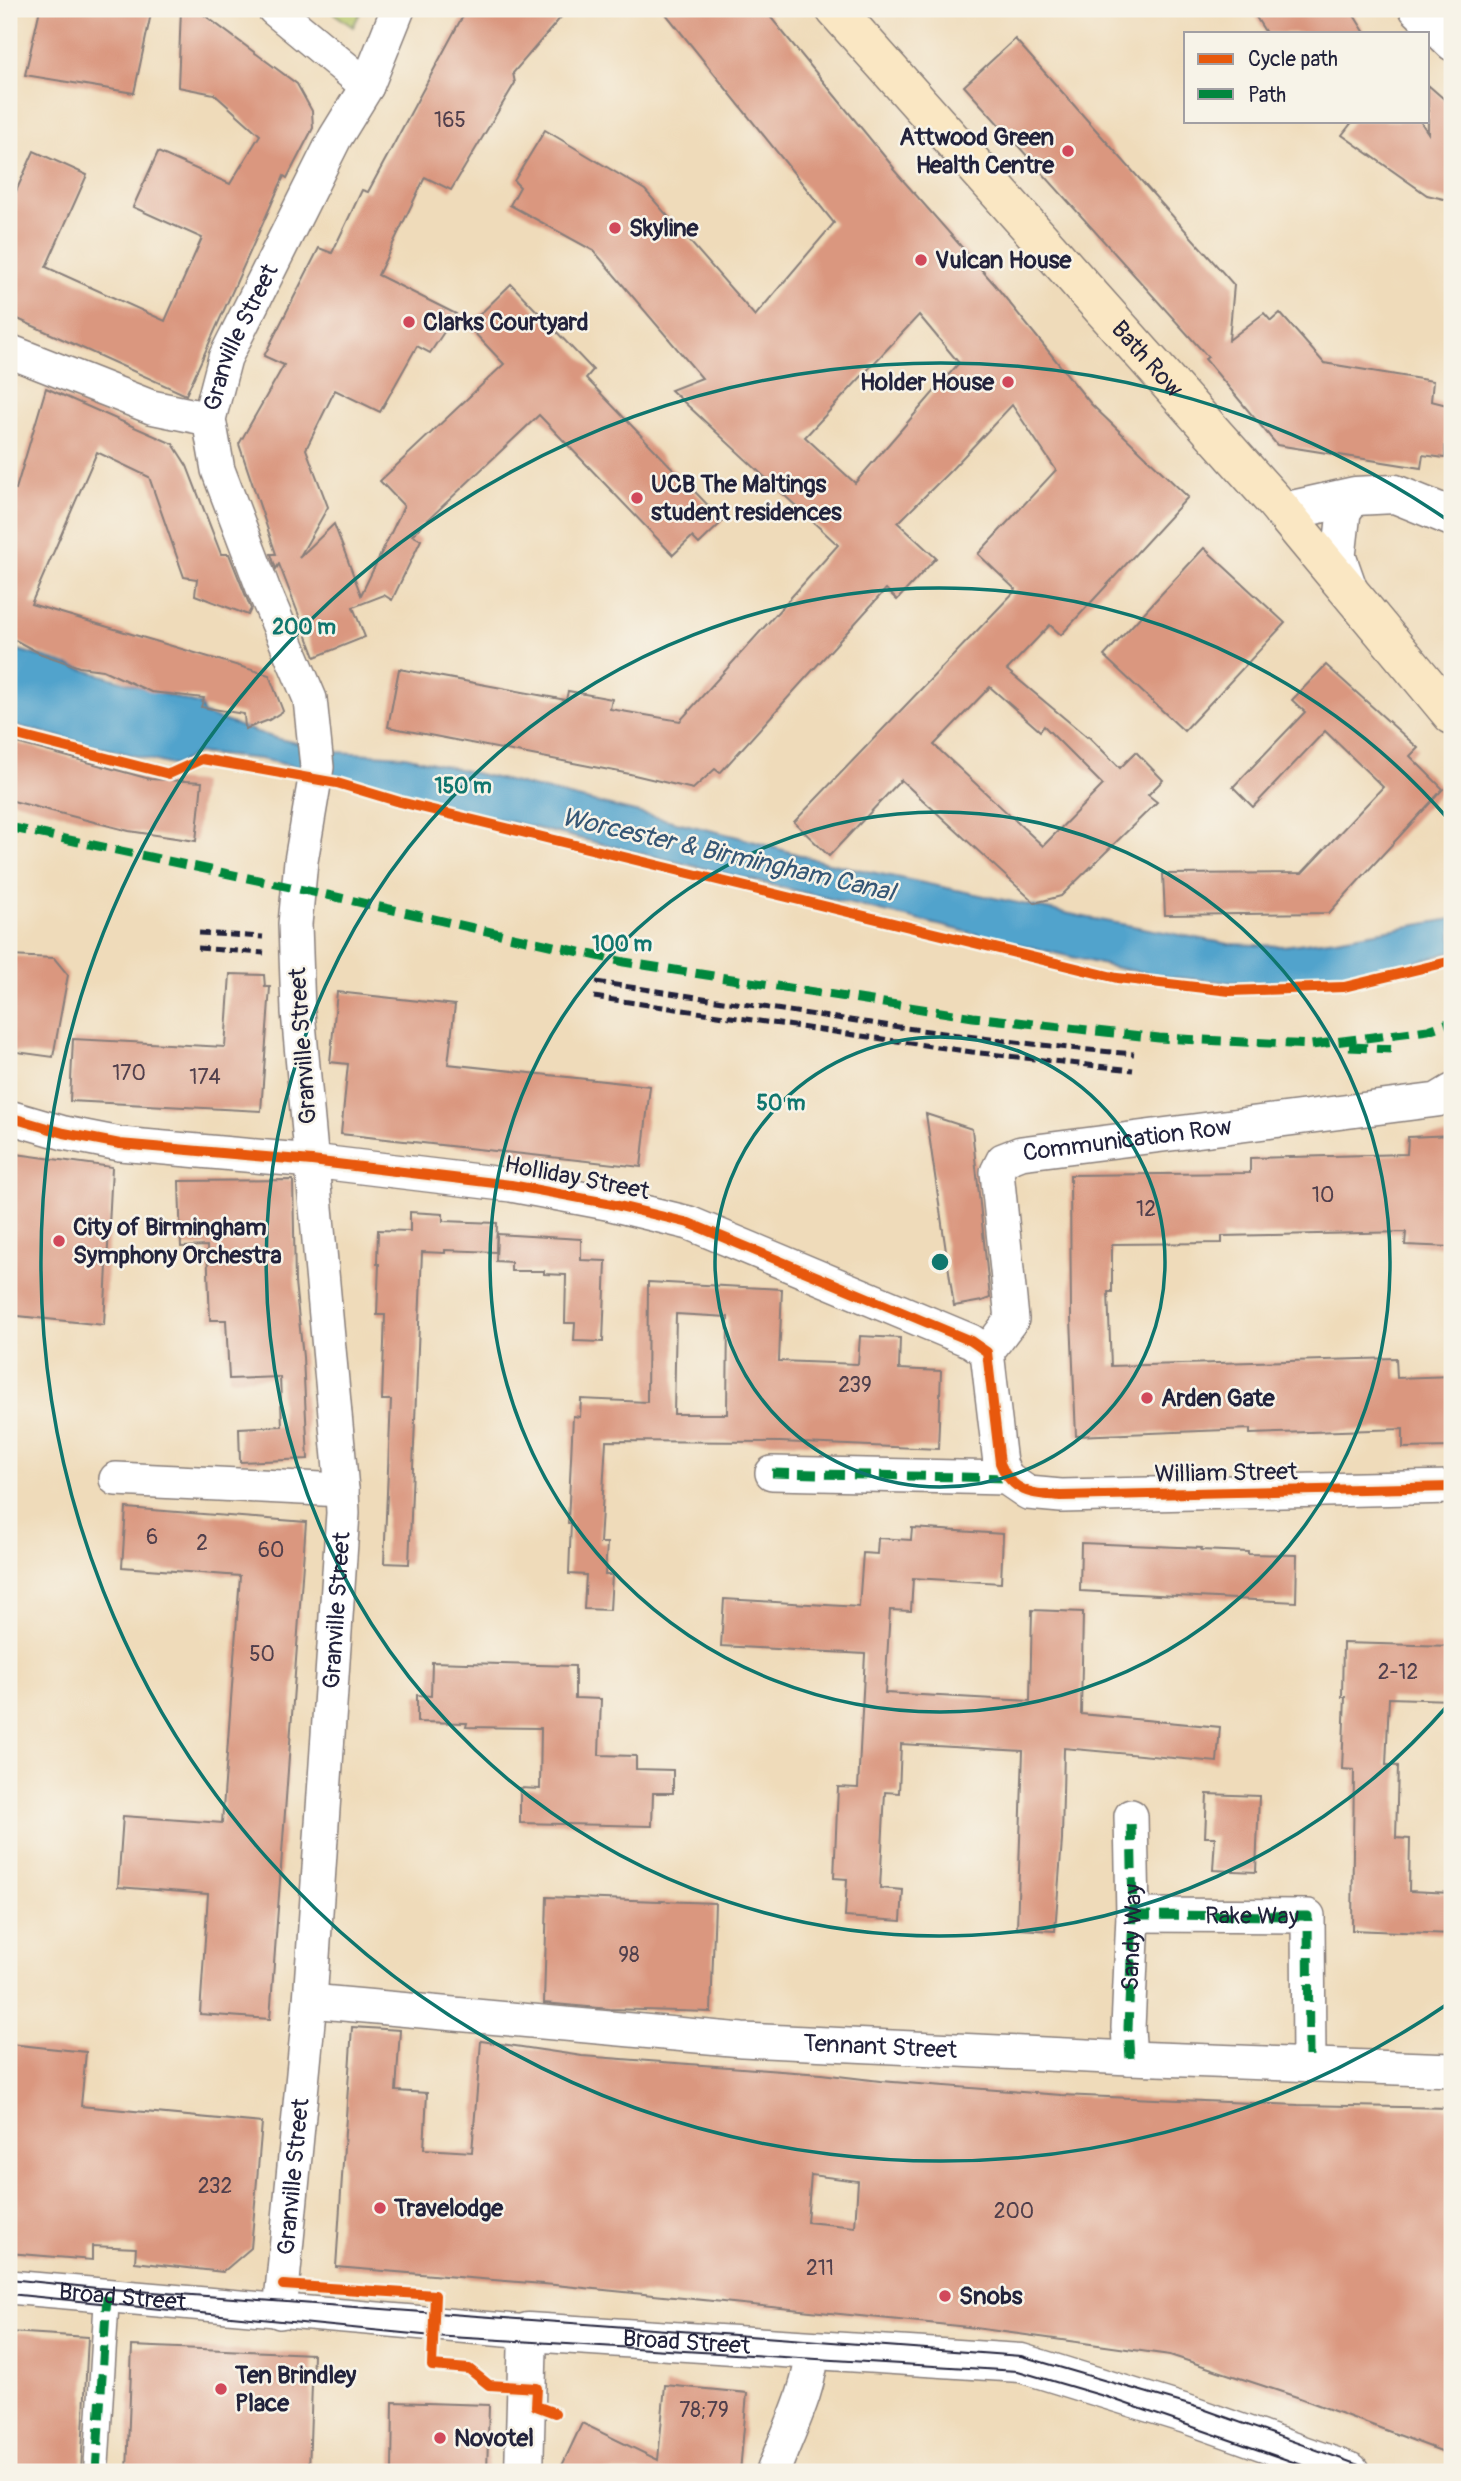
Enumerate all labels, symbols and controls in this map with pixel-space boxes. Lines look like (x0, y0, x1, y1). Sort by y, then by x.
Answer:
legend (1184, 32, 1430, 122)
text: Cycle path (1248, 46, 1338, 73)
text: Path (1248, 82, 1286, 109)
house number: 165 (434, 107, 466, 134)
place label: Attwood Green Health Centre (899, 123, 1055, 180)
marker: Attwood Green Health Centre (1060, 143, 1076, 159)
place label: Skyline (629, 214, 700, 243)
marker: Skyline (607, 220, 623, 236)
place label: Vulcan House (935, 246, 1072, 275)
marker: Vulcan House (913, 252, 929, 268)
street label: Granville Street (197, 259, 284, 414)
place label: Clarks Courtyard (423, 308, 588, 337)
marker: Clarks Courtyard (401, 314, 417, 330)
street label: Bath Row (1105, 315, 1189, 403)
place label: Holder House (860, 368, 995, 397)
marker: Holder House (1000, 374, 1016, 390)
place label: UCB The Maltings student residences (651, 470, 842, 527)
marker: UCB The Maltings student residences (629, 490, 645, 506)
text: 200 m (272, 614, 336, 641)
text: 150 m (434, 773, 492, 800)
water label: Worcester & Birmingham Canal (558, 801, 900, 910)
text: 100 m (592, 931, 652, 958)
street label: Granville Street (283, 966, 323, 1125)
house number: 170 (112, 1060, 146, 1087)
house number: 174 (189, 1064, 221, 1091)
text: 50 m (757, 1090, 806, 1117)
street label: Communication Row (1021, 1112, 1233, 1167)
street label: Holliday Street (502, 1150, 652, 1206)
house number: 10 (1312, 1182, 1334, 1209)
house number: 12 (1136, 1196, 1156, 1223)
place label: City of Birmingham Symphony Orchestra (73, 1213, 282, 1270)
marker: City of Birmingham Symphony Orchestra (51, 1233, 67, 1249)
centre of rings (928, 1250, 952, 1274)
house number: 239 (838, 1372, 872, 1399)
place label: Arden Gate (1161, 1384, 1276, 1413)
marker: Arden Gate (1139, 1390, 1155, 1406)
street label: William Street (1154, 1457, 1298, 1489)
house number: 6 (146, 1524, 158, 1551)
house number: 2 (196, 1530, 208, 1557)
street label: Granville Street (317, 1531, 356, 1690)
house number: 60 (258, 1537, 284, 1564)
house number: 50 (249, 1641, 275, 1668)
house number: 2-12 (1378, 1659, 1418, 1686)
street label: Sandy Way (1115, 1883, 1148, 1991)
street label: Rake Way (1205, 1901, 1299, 1930)
house number: 98 (618, 1942, 640, 1969)
street label: Tennant Street (802, 2028, 958, 2064)
street label: Granville Street (271, 2097, 315, 2256)
house number: 232 (198, 2173, 232, 2200)
place label: Travelodge (393, 2194, 504, 2223)
house number: 200 (994, 2198, 1034, 2225)
marker: Travelodge (372, 2200, 388, 2216)
house number: 211 (806, 2255, 834, 2282)
street label: Broad Street (58, 2277, 188, 2317)
place label: Snobs (959, 2282, 1023, 2311)
marker: Snobs (937, 2288, 953, 2304)
street label: Broad Street (622, 2323, 752, 2360)
place label: Ten Brindley Place (234, 2361, 357, 2418)
marker: Ten Brindley Place (213, 2381, 229, 2397)
house number: 78;79 (679, 2397, 729, 2424)
place label: Novotel (454, 2424, 534, 2453)
marker: Novotel (432, 2430, 448, 2446)

